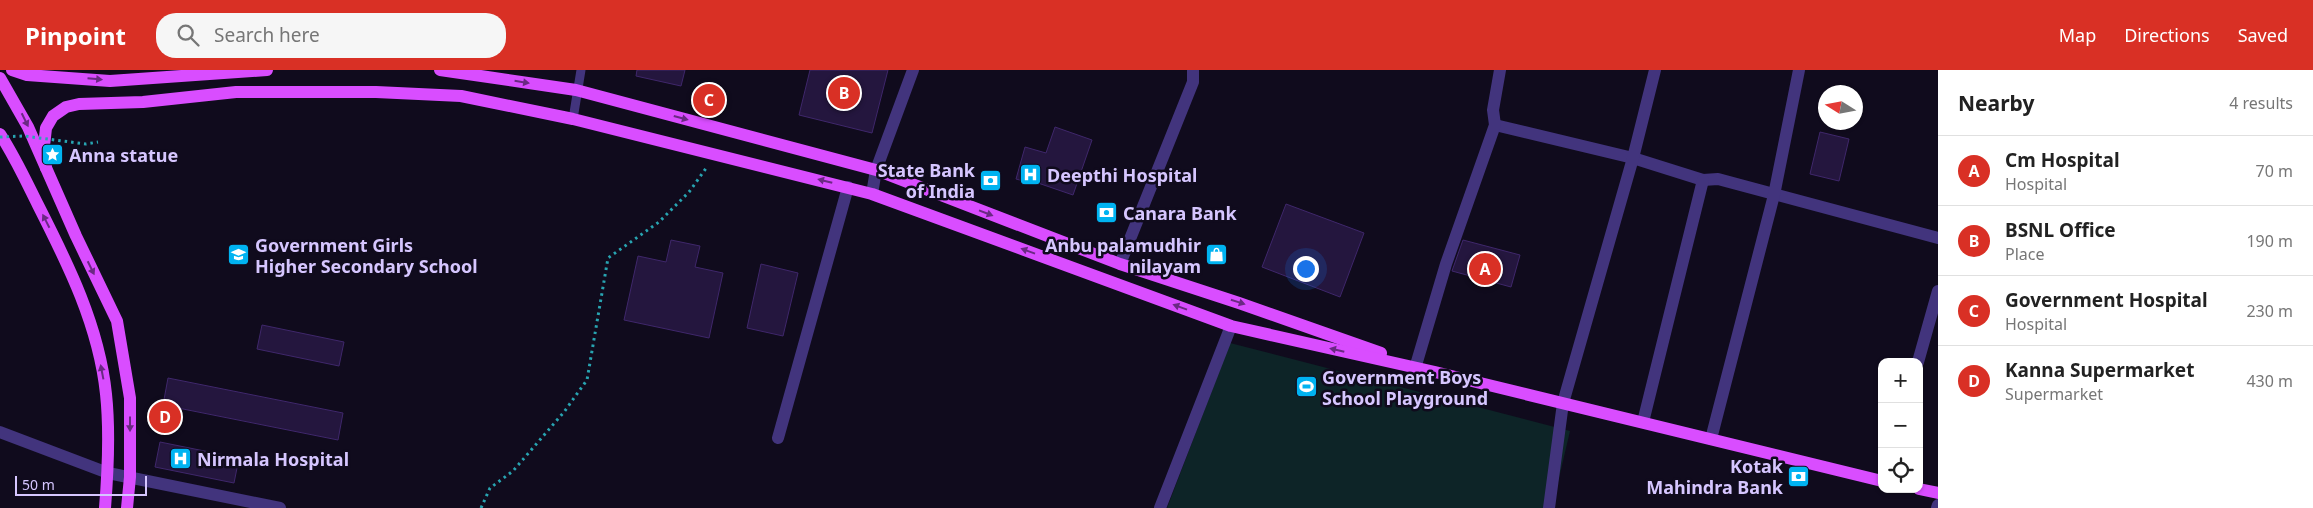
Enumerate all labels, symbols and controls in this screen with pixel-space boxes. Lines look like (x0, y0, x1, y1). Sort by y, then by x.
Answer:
search box (156, 13, 506, 58)
text: Pinpoint (25, 19, 126, 52)
icon: search (174, 21, 202, 49)
text: Search here (214, 22, 320, 48)
text: Map (2059, 23, 2096, 47)
text: Directions (2124, 23, 2210, 47)
text: Saved (2238, 23, 2288, 47)
pin: B (828, 74, 860, 112)
one-way arrow (87, 76, 103, 84)
one-way arrow (515, 79, 531, 87)
pin: C (693, 81, 725, 119)
north arrow (1818, 85, 1863, 130)
text: Nearby (1958, 89, 2034, 117)
text: 4 results (2229, 92, 2293, 114)
one-way arrow (21, 113, 29, 127)
one-way arrow (673, 115, 688, 123)
place icon: Anna statue (41, 143, 65, 167)
place label: Anna statue (69, 143, 178, 167)
text: Cm Hospital (2005, 147, 2120, 173)
place label: State Bank of India (878, 158, 976, 203)
text: A (1968, 160, 1980, 182)
text: 70 m (2256, 160, 2293, 182)
hospital icon: Deepthi Hospital (1019, 163, 1043, 187)
place label: Deepthi Hospital (1047, 163, 1197, 187)
bank icon: State Bank of India (979, 168, 1003, 192)
text: Hospital (2005, 173, 2067, 195)
one-way arrow (817, 177, 832, 185)
bank icon: Canara Bank (1095, 201, 1119, 225)
place label: Canara Bank (1123, 201, 1237, 225)
one-way arrow (979, 209, 994, 217)
one-way arrow (42, 213, 50, 228)
text: BSNL Office (2005, 217, 2116, 243)
text: B (1969, 230, 1979, 252)
text: 190 m (2246, 230, 2293, 252)
place label: Government Girls Higher Secondary School (255, 233, 478, 278)
place label: Anbu palamudhir nilayam (1045, 233, 1201, 278)
school or university icon: Government Girls Higher Secondary School (227, 243, 251, 267)
shop icon: Anbu palamudhir nilayam (1205, 243, 1229, 267)
text: Place (2005, 243, 2045, 265)
one-way arrow (1020, 247, 1035, 254)
pin: A (1469, 250, 1501, 288)
your location (1293, 256, 1319, 282)
one-way arrow (87, 261, 95, 275)
text: Government Hospital (2005, 287, 2208, 313)
one-way arrow (1231, 299, 1246, 307)
text: C (1969, 300, 1979, 322)
text: 230 m (2246, 300, 2293, 322)
one-way arrow (1172, 303, 1187, 311)
text: Hospital (2005, 313, 2067, 335)
one-way arrow (1329, 346, 1344, 354)
text: Kanna Supermarket (2005, 357, 2194, 383)
map controls (1878, 358, 1923, 493)
button: + (1878, 358, 1923, 403)
one-way arrow (97, 364, 105, 380)
place label: Government Boys School Playground (1322, 365, 1488, 410)
text: D (1968, 370, 1980, 392)
text: 430 m (2246, 370, 2293, 392)
sports icon: Government Boys School Playground (1294, 375, 1318, 399)
text: Supermarket (2005, 383, 2103, 405)
pin: D (149, 398, 181, 436)
button: − (1878, 403, 1923, 448)
one-way arrow (126, 416, 134, 432)
hospital icon: Nirmala Hospital (169, 447, 193, 471)
place label: Nirmala Hospital (197, 447, 349, 471)
button: locate (1878, 448, 1923, 493)
place label: Kotak Mahindra Bank (1646, 454, 1784, 499)
bank icon: Kotak Mahindra Bank (1787, 464, 1811, 488)
scale bar (15, 473, 148, 496)
text: 50 m (22, 475, 55, 494)

